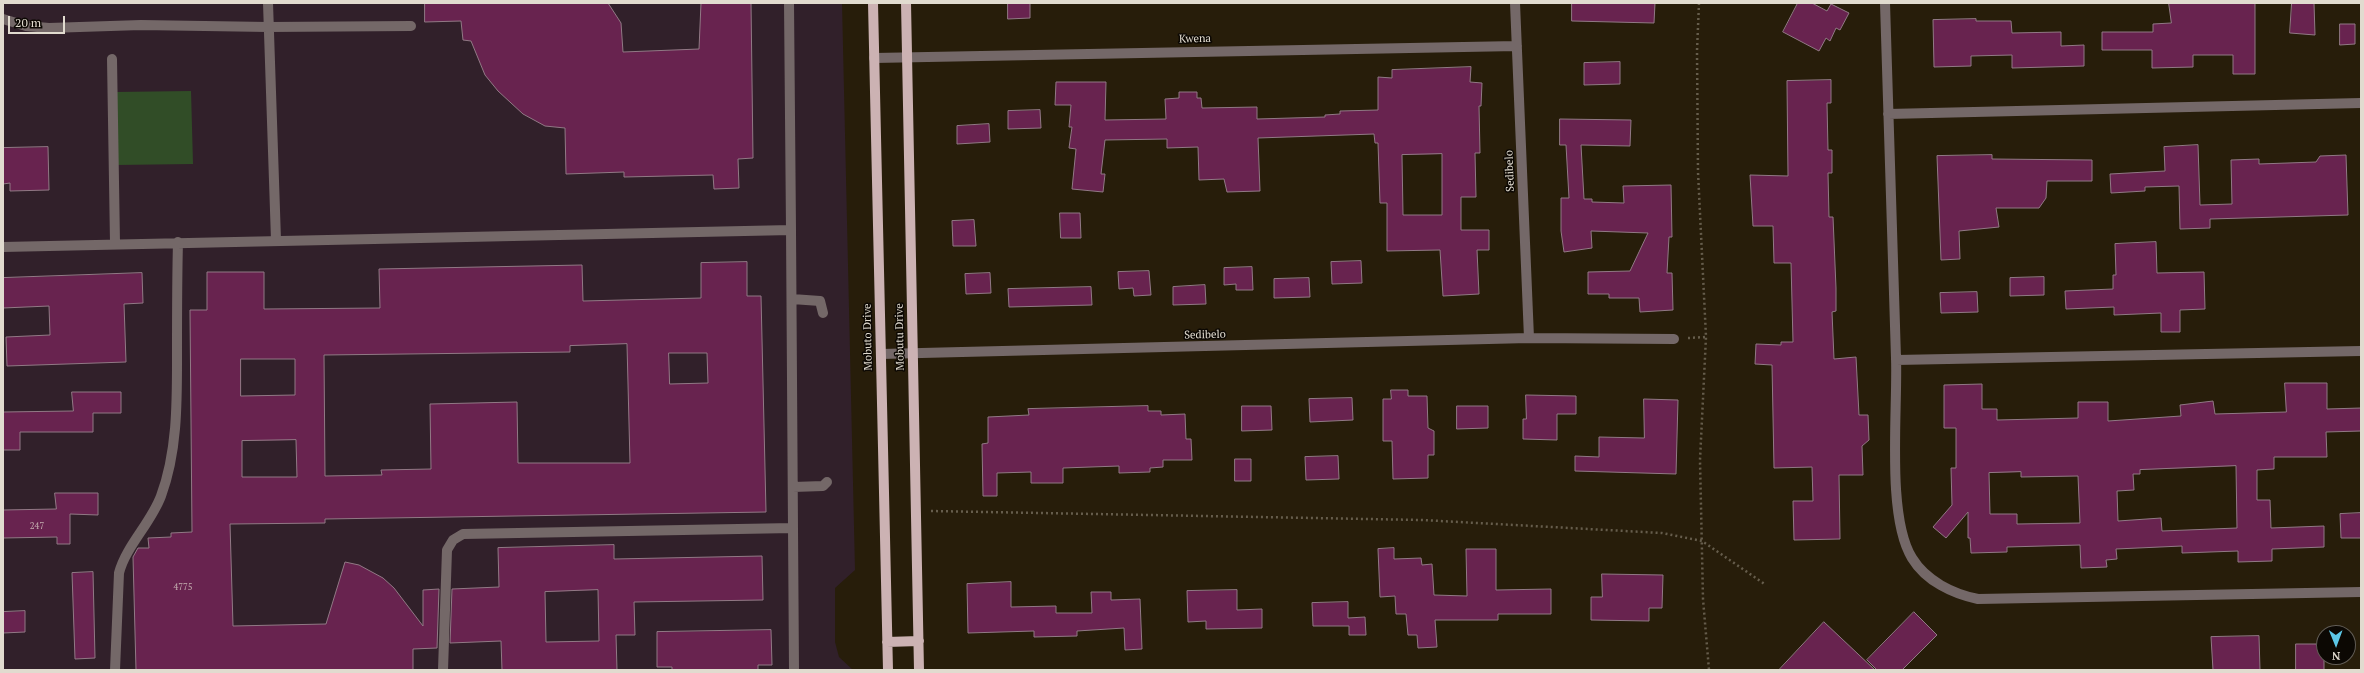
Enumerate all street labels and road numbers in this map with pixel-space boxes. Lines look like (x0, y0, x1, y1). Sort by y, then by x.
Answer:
street label: Kwena (1179, 32, 1211, 46)
street label: Sedibelo (1503, 150, 1517, 192)
street label: Mobuto Drive (861, 303, 875, 371)
street label: Mobutu Drive (893, 303, 907, 371)
street label: Sedibelo (1184, 328, 1226, 342)

